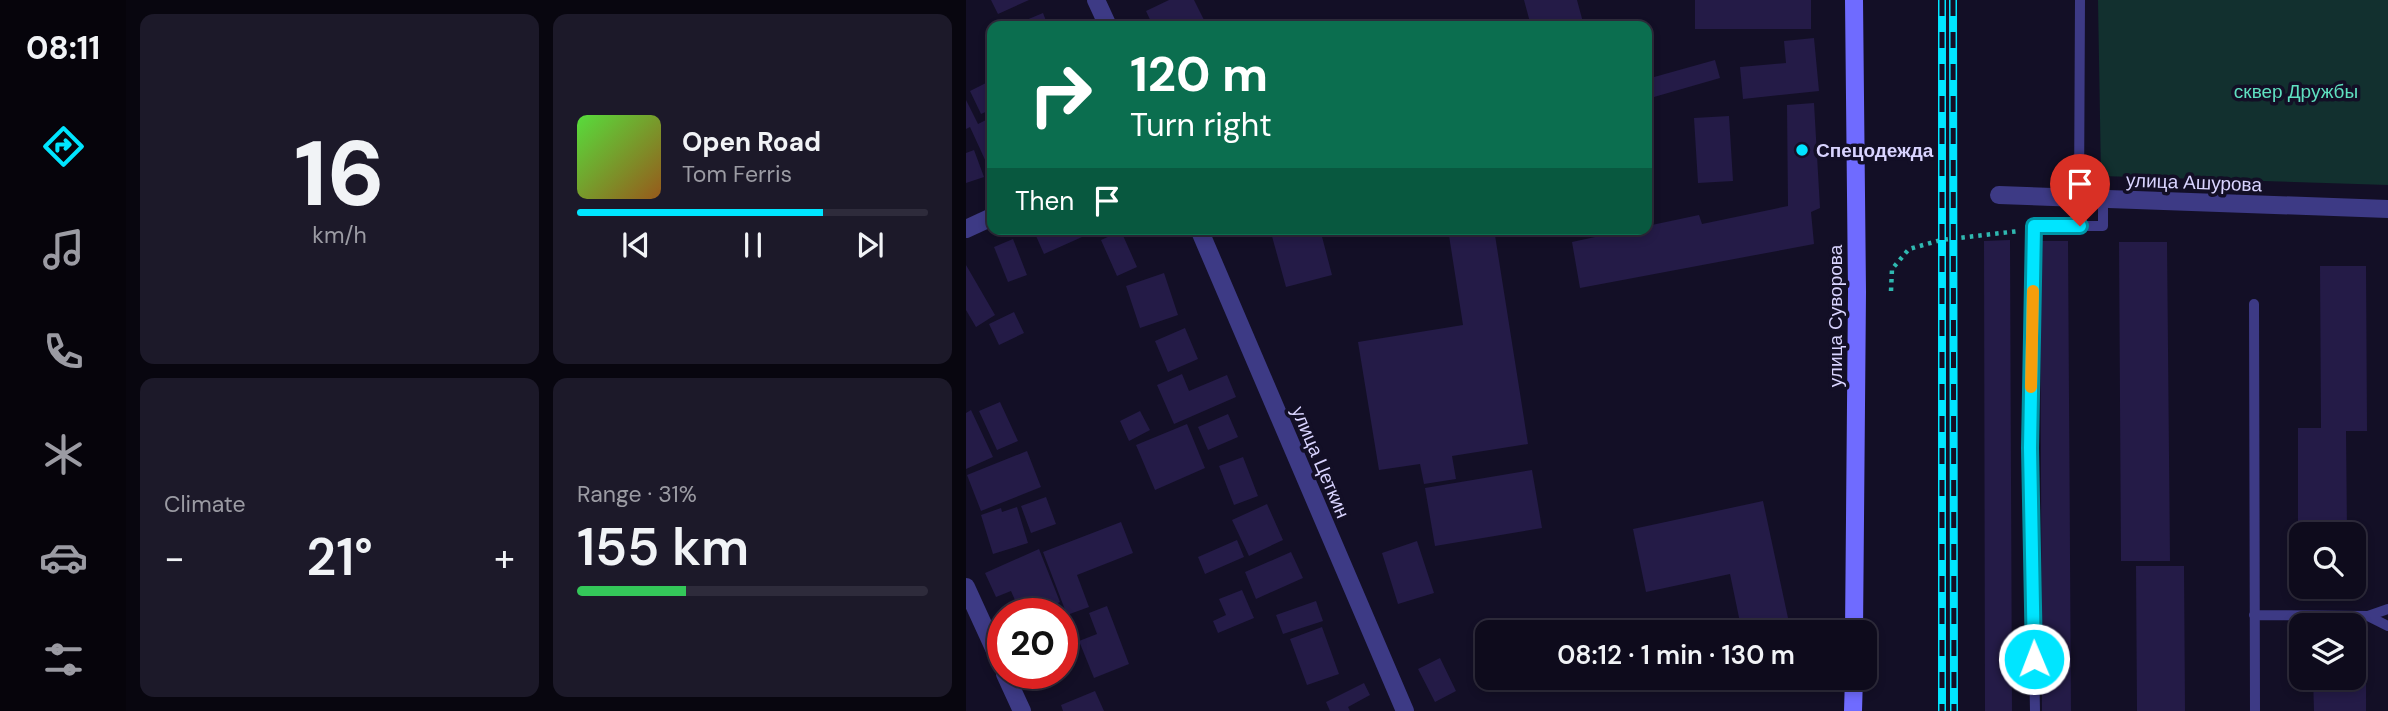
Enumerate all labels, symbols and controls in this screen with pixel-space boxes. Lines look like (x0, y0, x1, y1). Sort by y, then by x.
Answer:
text: 08:11 (26, 27, 100, 69)
text: 120 m (1130, 42, 1268, 106)
icon: right (1015, 49, 1106, 140)
park label: сквер Дружбы (2234, 79, 2358, 104)
text: Turn right (1130, 104, 1272, 146)
text: 16 (294, 115, 385, 233)
icon: directions (39, 122, 88, 171)
text: Open Road (682, 125, 821, 159)
place label: Спецодежда (1816, 138, 1934, 163)
marker: Спецодежда (1794, 142, 1810, 158)
pin (2050, 154, 2110, 226)
text: Tom Ferris (682, 159, 792, 189)
icon: arrive (2061, 165, 2099, 203)
street label: улица Ашурова (2126, 168, 2263, 197)
icon: arrive (1088, 182, 1126, 220)
text: Then (1015, 184, 1074, 218)
text: km/h (312, 220, 367, 250)
icon: music (39, 225, 88, 274)
icon: previous (617, 226, 655, 264)
icon: pause (734, 226, 772, 264)
icon: next (851, 226, 889, 264)
street label: улица Суворова (1823, 244, 1848, 387)
icon: phone (39, 327, 88, 376)
street label: улица Цеткин (1286, 402, 1355, 522)
icon: climate (39, 430, 88, 479)
text: Range · 31% (577, 479, 697, 509)
text: Climate (164, 489, 246, 519)
text: 155 km (577, 513, 749, 581)
map controls (2289, 522, 2366, 690)
button: search (2289, 522, 2366, 599)
text: 21° (306, 523, 373, 591)
icon: car (39, 533, 88, 582)
text: − (164, 533, 185, 583)
text: + (494, 533, 515, 583)
speed limit sign: 20 (987, 598, 1078, 689)
button: layers (2289, 613, 2366, 690)
position arrow (1997, 622, 2071, 696)
icon: filters (39, 635, 88, 684)
text: 08:12 · 1 min · 130 m (1557, 638, 1795, 672)

